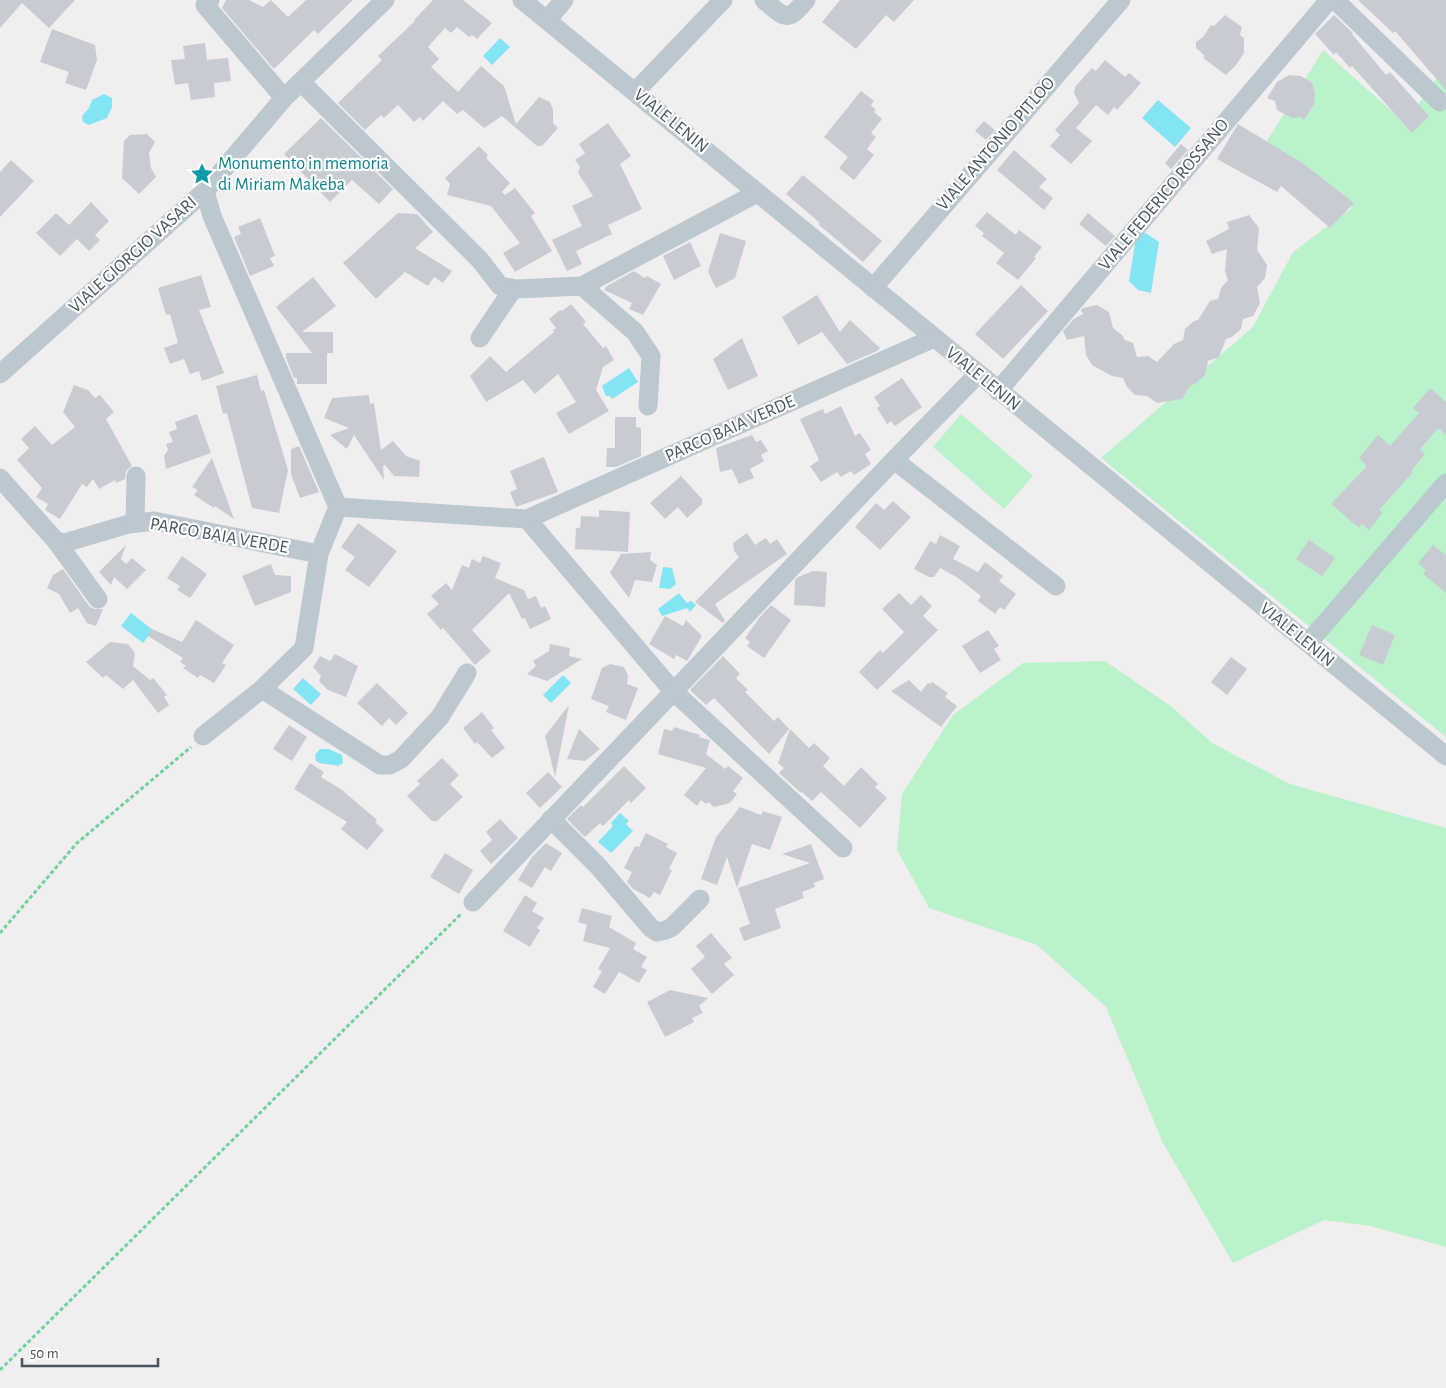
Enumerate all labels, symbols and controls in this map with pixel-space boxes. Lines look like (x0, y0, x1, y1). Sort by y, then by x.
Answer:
street label: VIALE ANTONIO PITLOO (933, 74, 1059, 214)
street label: VIALE LENIN (630, 86, 712, 156)
street label: VIALE FEDERICO ROSSANO (1096, 116, 1232, 274)
place label: Monumento in memoria di Miriam Makeba (218, 155, 389, 194)
place icon: Monumento in memoria di Miriam Makeba (189, 161, 215, 187)
street label: VIALE GIORGIO VASARI (66, 193, 200, 317)
street label: VIALE LENIN (942, 344, 1024, 414)
street label: PARCO BAIA VERDE (662, 392, 798, 466)
street label: PARCO BAIA VERDE (149, 515, 290, 557)
street label: VIALE LENIN (1256, 600, 1338, 670)
scale bar (22, 1336, 159, 1368)
text: 50 m (30, 1346, 59, 1361)

